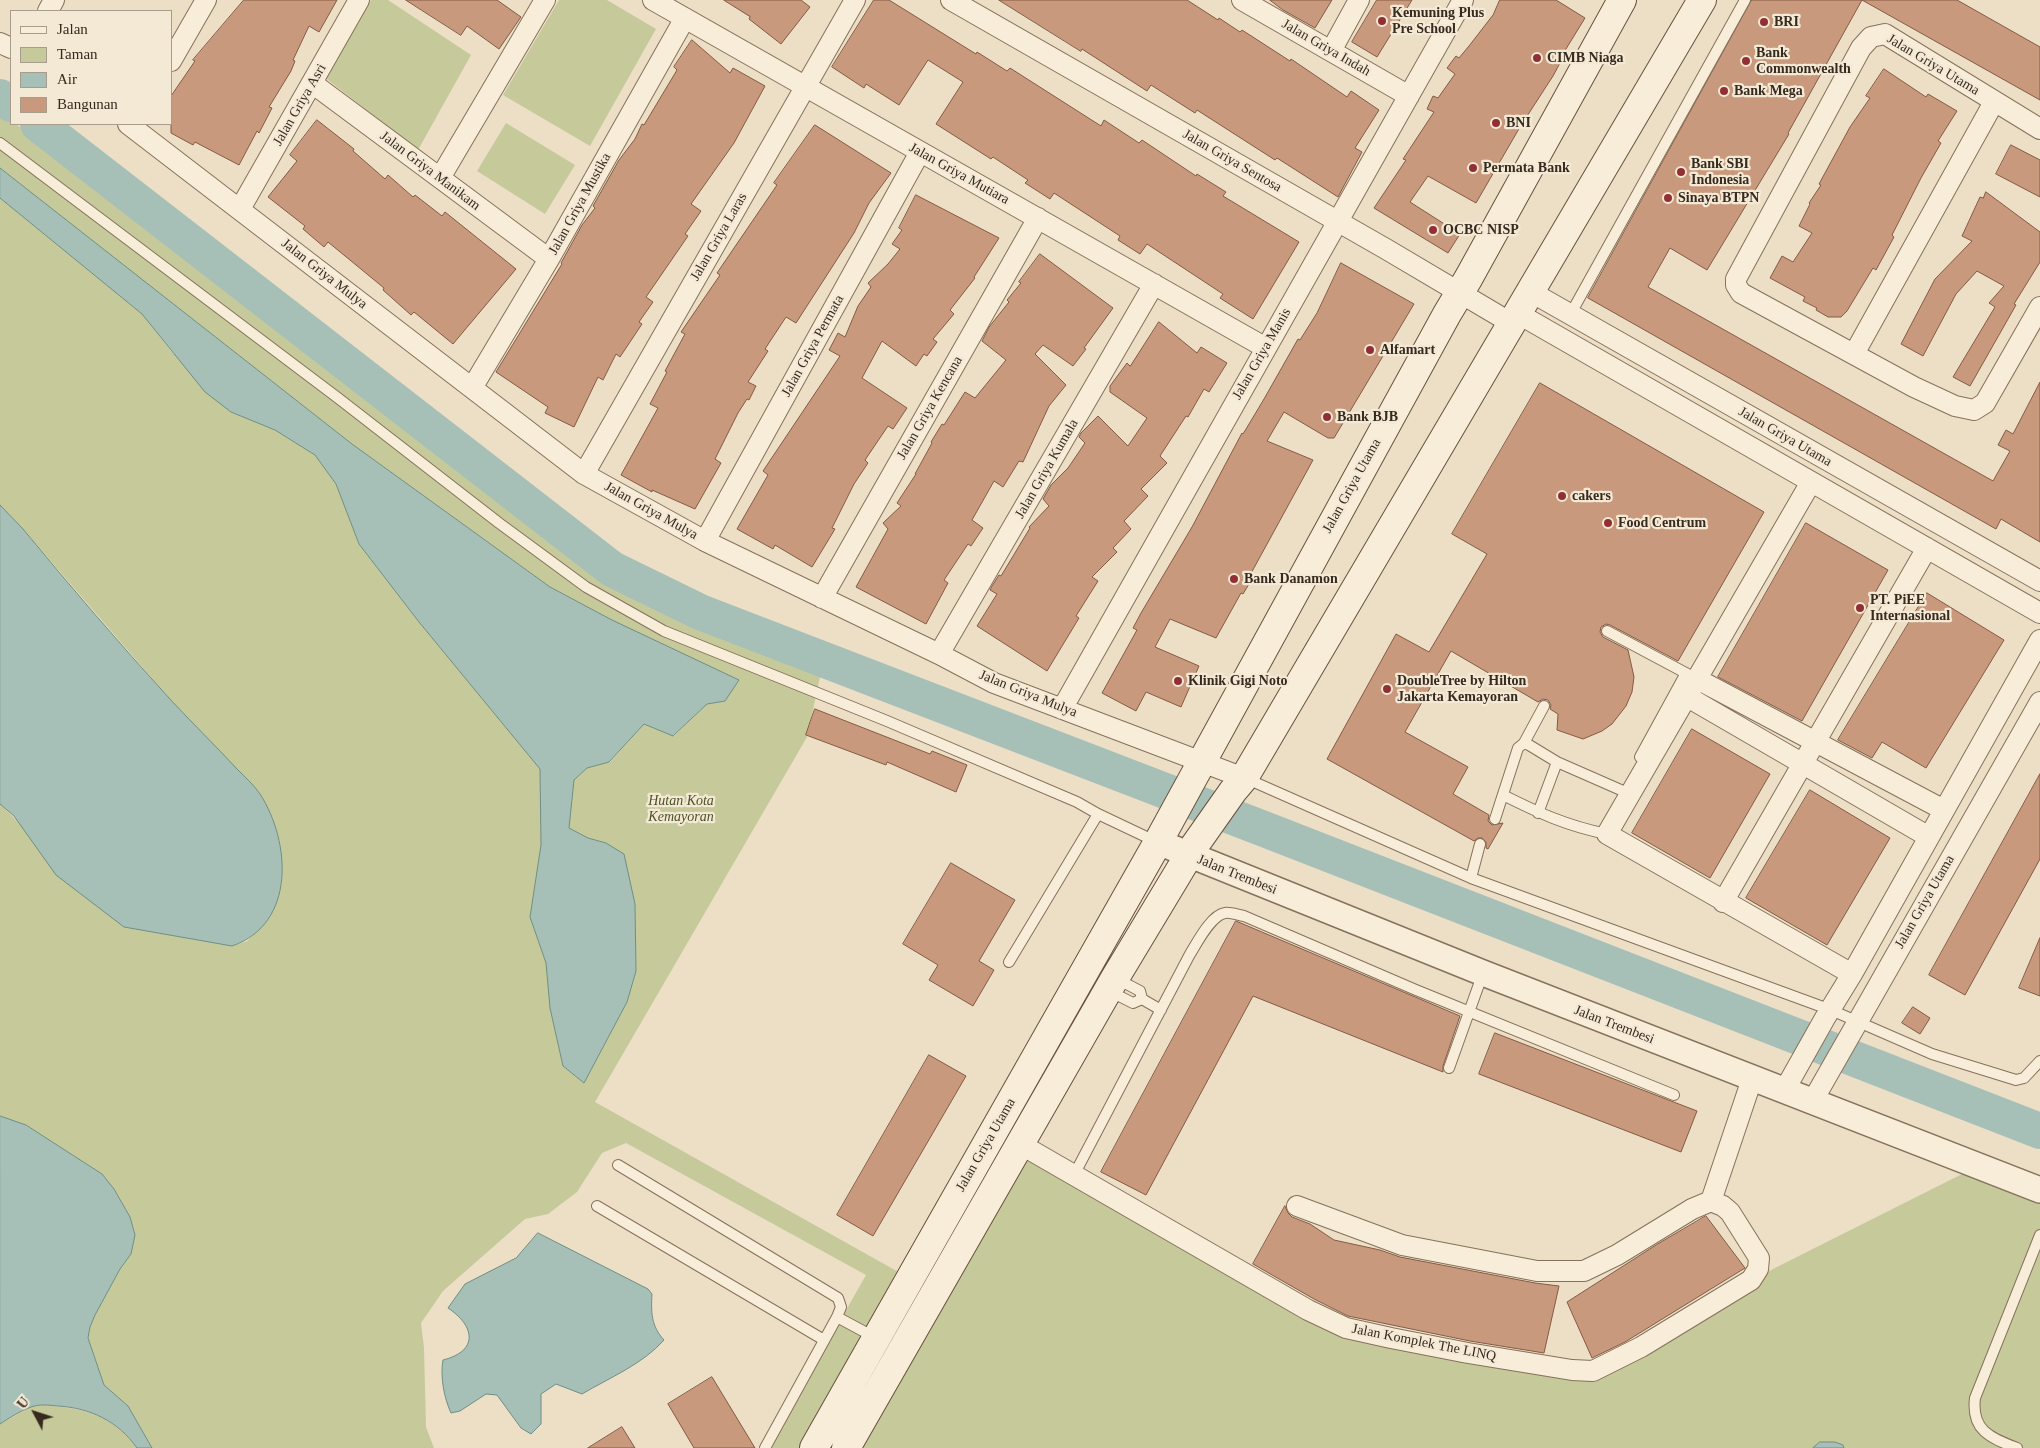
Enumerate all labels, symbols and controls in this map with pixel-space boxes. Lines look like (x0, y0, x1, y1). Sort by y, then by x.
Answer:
place label: Kemuning Plus Pre School (1392, 5, 1484, 38)
legend (10, 10, 172, 125)
place label: BRI (1774, 14, 1799, 30)
marker: Kemuning Plus Pre School (1376, 15, 1388, 27)
street label: Jalan Griya Indah (1279, 16, 1373, 80)
marker: BRI (1758, 16, 1770, 28)
text: Jalan (57, 21, 88, 37)
street label: Jalan Griya Utama (1884, 31, 1982, 99)
place label: Bank Commonwealth (1756, 45, 1851, 78)
text: Taman (57, 46, 98, 62)
place label: CIMB Niaga (1547, 50, 1624, 66)
marker: CIMB Niaga (1531, 52, 1543, 64)
marker: Bank Commonwealth (1740, 55, 1752, 67)
street label: Jalan Griya Asri (270, 61, 330, 149)
text: Air (57, 71, 77, 87)
place label: Bank Mega (1734, 83, 1803, 99)
marker: Bank Mega (1718, 85, 1730, 97)
text: Bangunan (57, 96, 118, 112)
place label: BNI (1506, 115, 1531, 131)
marker: BNI (1490, 117, 1502, 129)
street label: Jalan Griya Sentosa (1180, 126, 1284, 196)
street label: Jalan Griya Manikam (377, 128, 483, 214)
street label: Jalan Griya Mutiara (906, 140, 1012, 208)
street label: Jalan Griya Mustika (545, 150, 615, 258)
place label: Bank SBI Indonesia (1691, 156, 1749, 188)
place label: Permata Bank (1483, 160, 1570, 176)
marker: Permata Bank (1467, 162, 1479, 174)
marker: Bank SBI Indonesia (1675, 166, 1687, 178)
street label: Jalan Griya Laras (687, 190, 751, 284)
place label: Sinaya BTPN (1678, 190, 1759, 206)
marker: Sinaya BTPN (1662, 192, 1674, 204)
place label: OCBC NISP (1443, 222, 1519, 238)
marker: OCBC NISP (1427, 224, 1439, 236)
street label: Jalan Griya Mulya (278, 235, 370, 313)
street label: Jalan Griya Permata (778, 292, 848, 400)
street label: Jalan Griya Manis (1229, 305, 1295, 403)
place label: Alfamart (1380, 342, 1435, 358)
marker: Alfamart (1364, 344, 1376, 356)
street label: Jalan Griya Kencana (894, 353, 966, 463)
street label: Jalan Griya Utama (1735, 403, 1835, 471)
place label: Bank BJB (1337, 409, 1398, 425)
marker: Bank BJB (1321, 411, 1333, 423)
street label: Jalan Griya Kumala (1012, 416, 1082, 522)
street label: Jalan Griya Utama (1319, 436, 1385, 536)
street label: Jalan Griya Mulya (601, 478, 701, 544)
place label: cakers (1572, 488, 1611, 504)
marker: cakers (1556, 490, 1568, 502)
place label: Food Centrum (1618, 515, 1706, 531)
marker: Food Centrum (1602, 517, 1614, 529)
place label: Bank Danamon (1244, 571, 1338, 587)
marker: Bank Danamon (1228, 573, 1240, 585)
place label: PT. PiEE Internasional (1870, 592, 1950, 624)
marker: PT. PiEE Internasional (1854, 602, 1866, 614)
street label: Jalan Griya Mulya (977, 667, 1079, 721)
place label: Klinik Gigi Noto (1188, 673, 1288, 689)
place label: DoubleTree by Hilton Jakarta Kemayoran (1397, 673, 1526, 706)
marker: Klinik Gigi Noto (1172, 675, 1184, 687)
marker: DoubleTree by Hilton Jakarta Kemayoran (1381, 683, 1393, 695)
park label: Hutan Kota Kemayoran (648, 793, 714, 826)
street label: Jalan Trembesi (1195, 851, 1279, 899)
street label: Jalan Griya Utama (1891, 852, 1959, 952)
street label: Jalan Trembesi (1571, 1002, 1657, 1048)
street label: Jalan Griya Utama (952, 1095, 1020, 1195)
street label: Jalan Komplek The LINQ (1350, 1321, 1498, 1365)
north arrow (10, 1388, 60, 1438)
text: U (14, 1394, 32, 1412)

